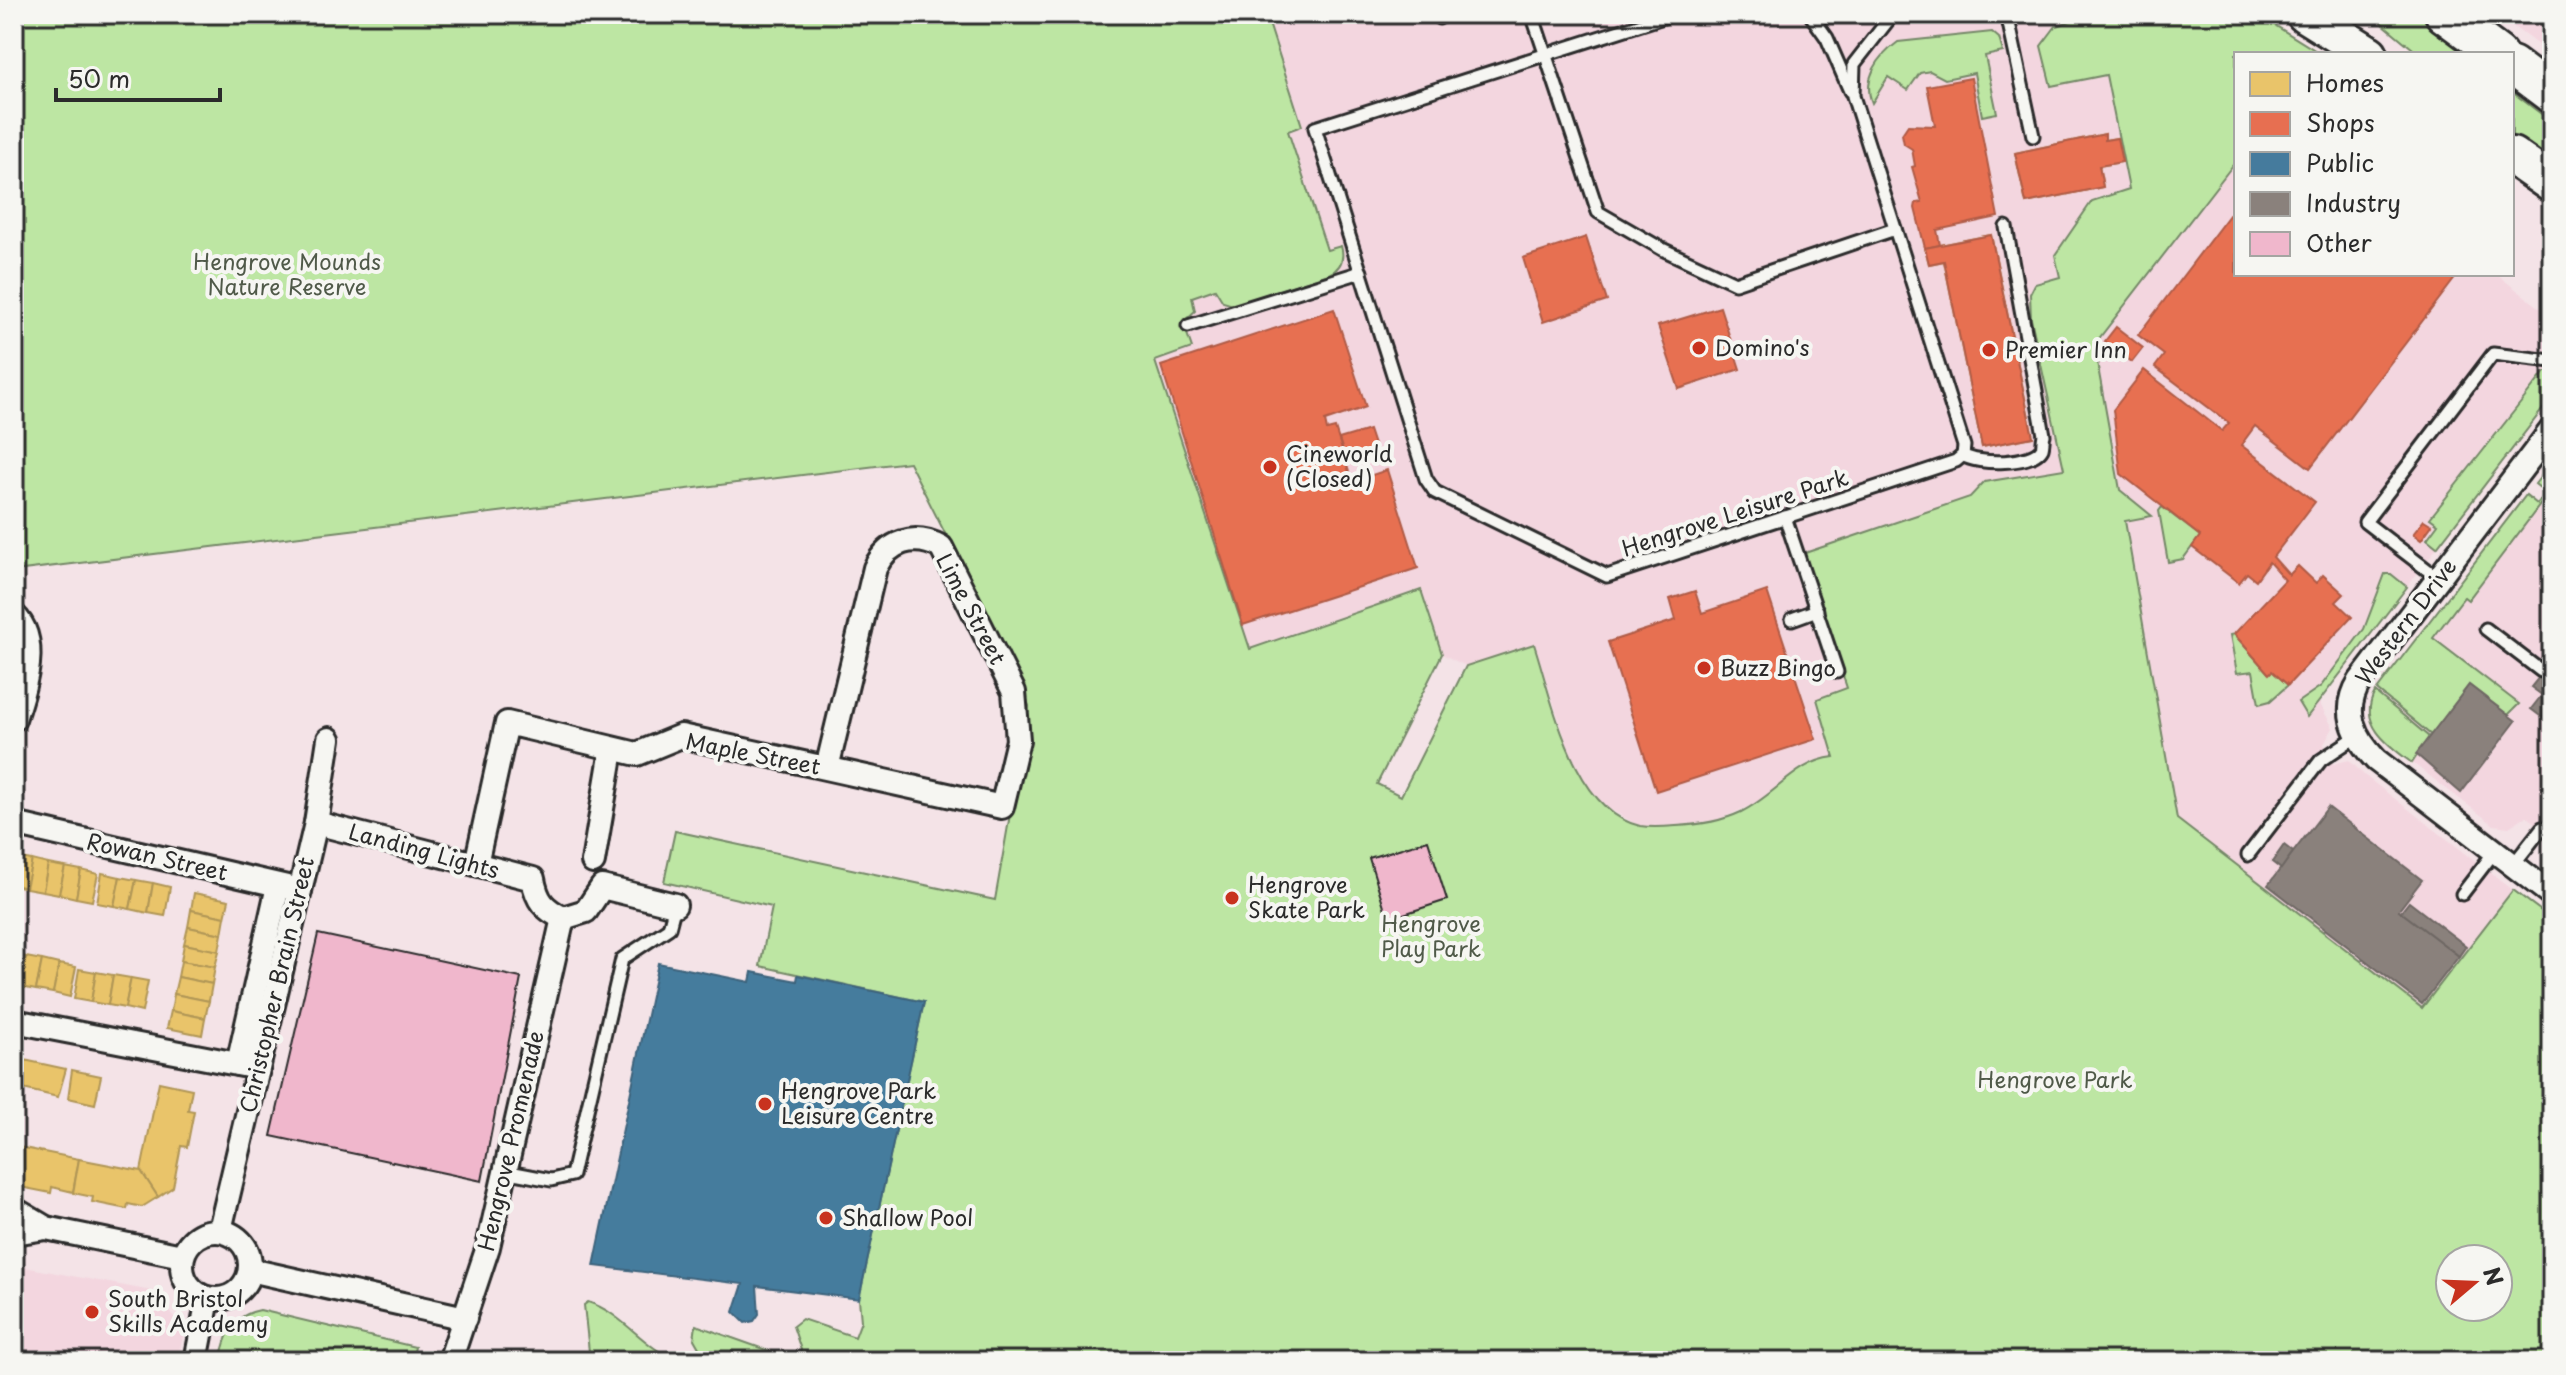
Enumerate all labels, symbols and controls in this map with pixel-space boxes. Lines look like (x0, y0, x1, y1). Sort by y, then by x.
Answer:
scale bar (56, 52, 220, 102)
legend (2234, 52, 2514, 276)
text: 50 m (68, 60, 130, 96)
text: Homes (2306, 64, 2384, 100)
text: Shops (2306, 104, 2375, 140)
text: Public (2306, 144, 2374, 180)
text: Industry (2306, 184, 2401, 220)
text: Other (2306, 224, 2373, 260)
park label: Hengrove Mounds Nature Reserve (193, 244, 381, 302)
place label: Domino's (1715, 330, 1809, 363)
place label: Premier Inn (2005, 332, 2127, 365)
marker: Domino's (1690, 339, 1708, 357)
marker: Premier Inn (1980, 341, 1998, 359)
place label: Cineworld (Closed) (1286, 436, 1393, 494)
marker: Cineworld (Closed) (1261, 458, 1279, 476)
street label: Hengrove Leisure Park (1617, 459, 1852, 564)
street label: Lime Street (929, 547, 1016, 670)
street label: Western Drive (2346, 551, 2463, 691)
place label: Buzz Bingo (1720, 650, 1836, 683)
marker: Buzz Bingo (1695, 659, 1713, 677)
street label: Maple Street (683, 723, 824, 782)
street label: Landing Lights (345, 814, 503, 886)
street label: Rowan Street (84, 823, 231, 888)
street label: Christopher Brain Street (230, 853, 321, 1116)
place label: Hengrove Skate Park (1248, 867, 1365, 925)
marker: Hengrove Skate Park (1223, 889, 1241, 907)
park label: Hengrove Play Park (1381, 906, 1481, 964)
street label: Hengrove Promenade (468, 1027, 551, 1254)
park label: Hengrove Park (1977, 1062, 2133, 1095)
place label: Hengrove Park Leisure Centre (781, 1073, 936, 1131)
marker: Hengrove Park Leisure Centre (756, 1095, 774, 1113)
place label: Shallow Pool (842, 1200, 973, 1233)
marker: Shallow Pool (817, 1209, 835, 1227)
north arrow (2434, 1243, 2514, 1323)
text: N (2476, 1262, 2513, 1290)
place label: South Bristol Skills Academy (108, 1281, 268, 1339)
marker: South Bristol Skills Academy (83, 1303, 101, 1321)

